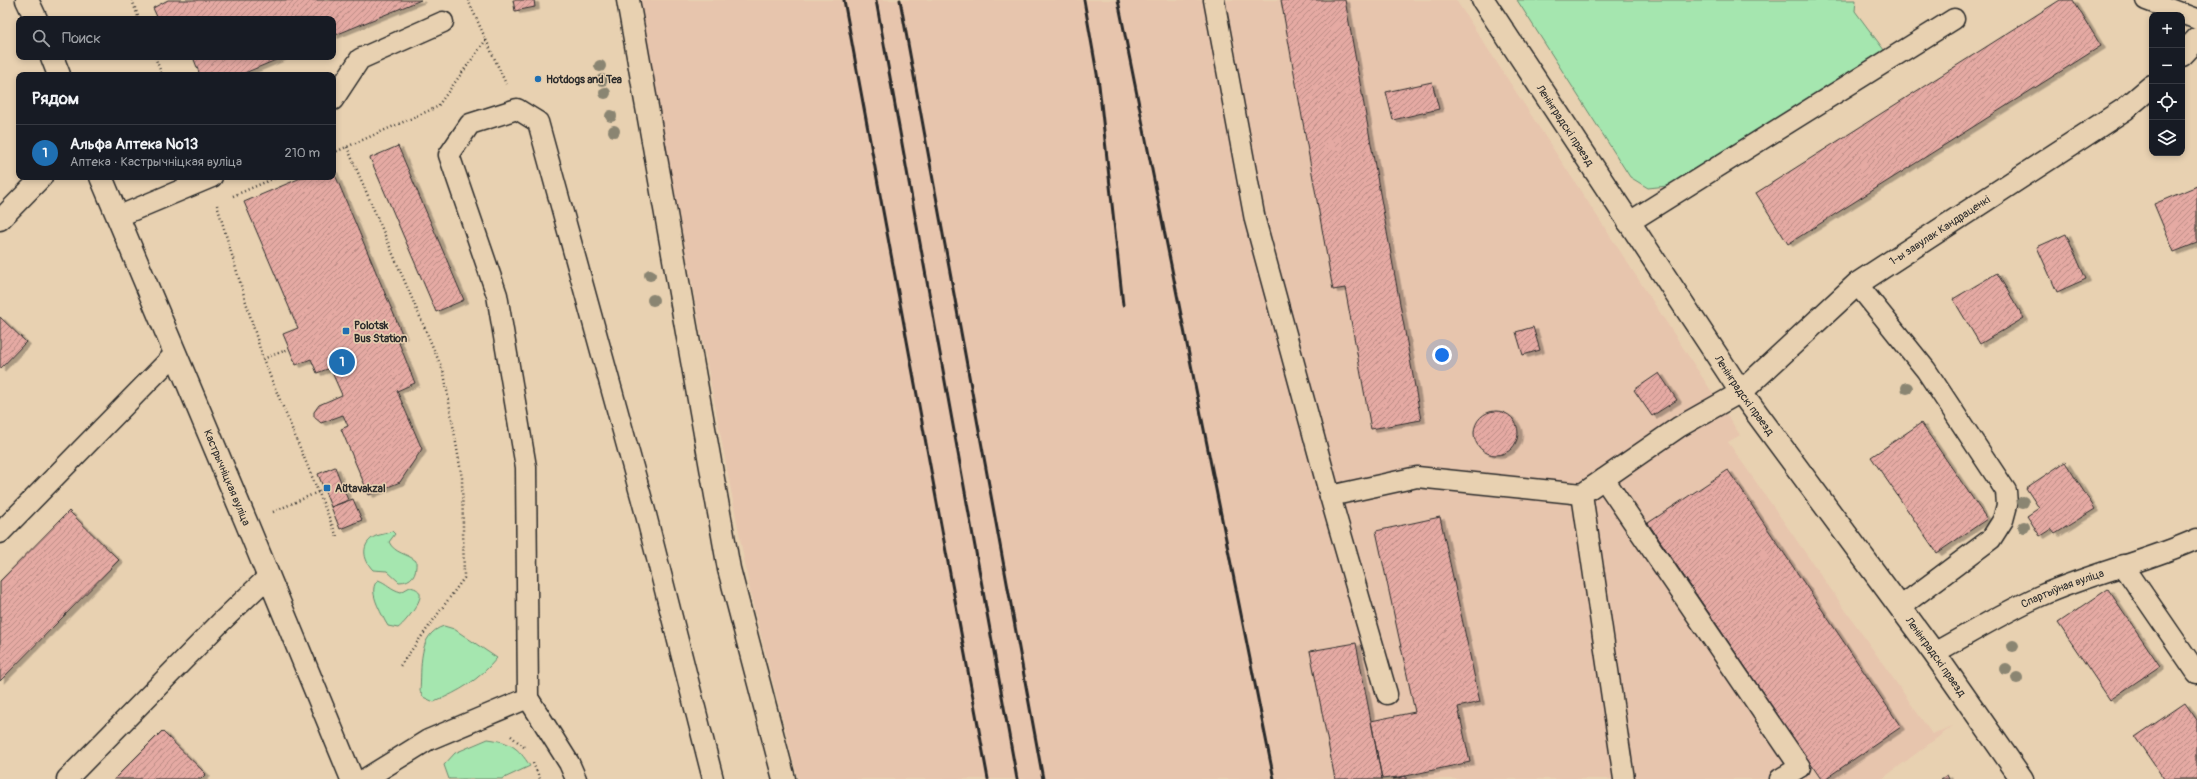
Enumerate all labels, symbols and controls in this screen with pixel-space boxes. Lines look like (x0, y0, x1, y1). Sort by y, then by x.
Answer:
map controls (2149, 12, 2185, 156)
button: + (2149, 12, 2185, 48)
search box (16, 16, 336, 60)
icon: search (30, 27, 52, 49)
text: Поиск (62, 29, 101, 48)
button: − (2149, 48, 2185, 84)
place label: Hotdogs and Tea (546, 73, 622, 86)
marker: Hotdogs and Tea (533, 74, 543, 84)
street label: Ленінградскі праезд (1533, 82, 1597, 169)
button: locate (2149, 84, 2185, 120)
text: Рядом (32, 88, 79, 109)
button: layers (2149, 120, 2185, 156)
text: Альфа Аптека №13 (70, 135, 198, 154)
text: 1 (42, 145, 48, 161)
text: 210 m (284, 145, 320, 161)
text: Аптека · Кастрычніцкая вуліца (70, 154, 242, 170)
street label: 1-ы завулак Кандраценкі (1887, 193, 1992, 268)
place label: Polotsk Bus Station (354, 319, 407, 345)
marker: Polotsk Bus Station (341, 326, 351, 336)
your location (1432, 345, 1452, 365)
pin: 1 (329, 347, 355, 377)
street label: Ленінградскі праезд (1711, 352, 1777, 438)
street label: Кастрычніцкая вуліца (201, 428, 253, 528)
place label: Aŭtavakzal (335, 482, 386, 495)
marker: Aŭtavakzal (322, 483, 332, 493)
street label: Спартыўная вуліца (2019, 567, 2106, 611)
street label: Ленінградскі праезд (1902, 614, 1969, 699)

